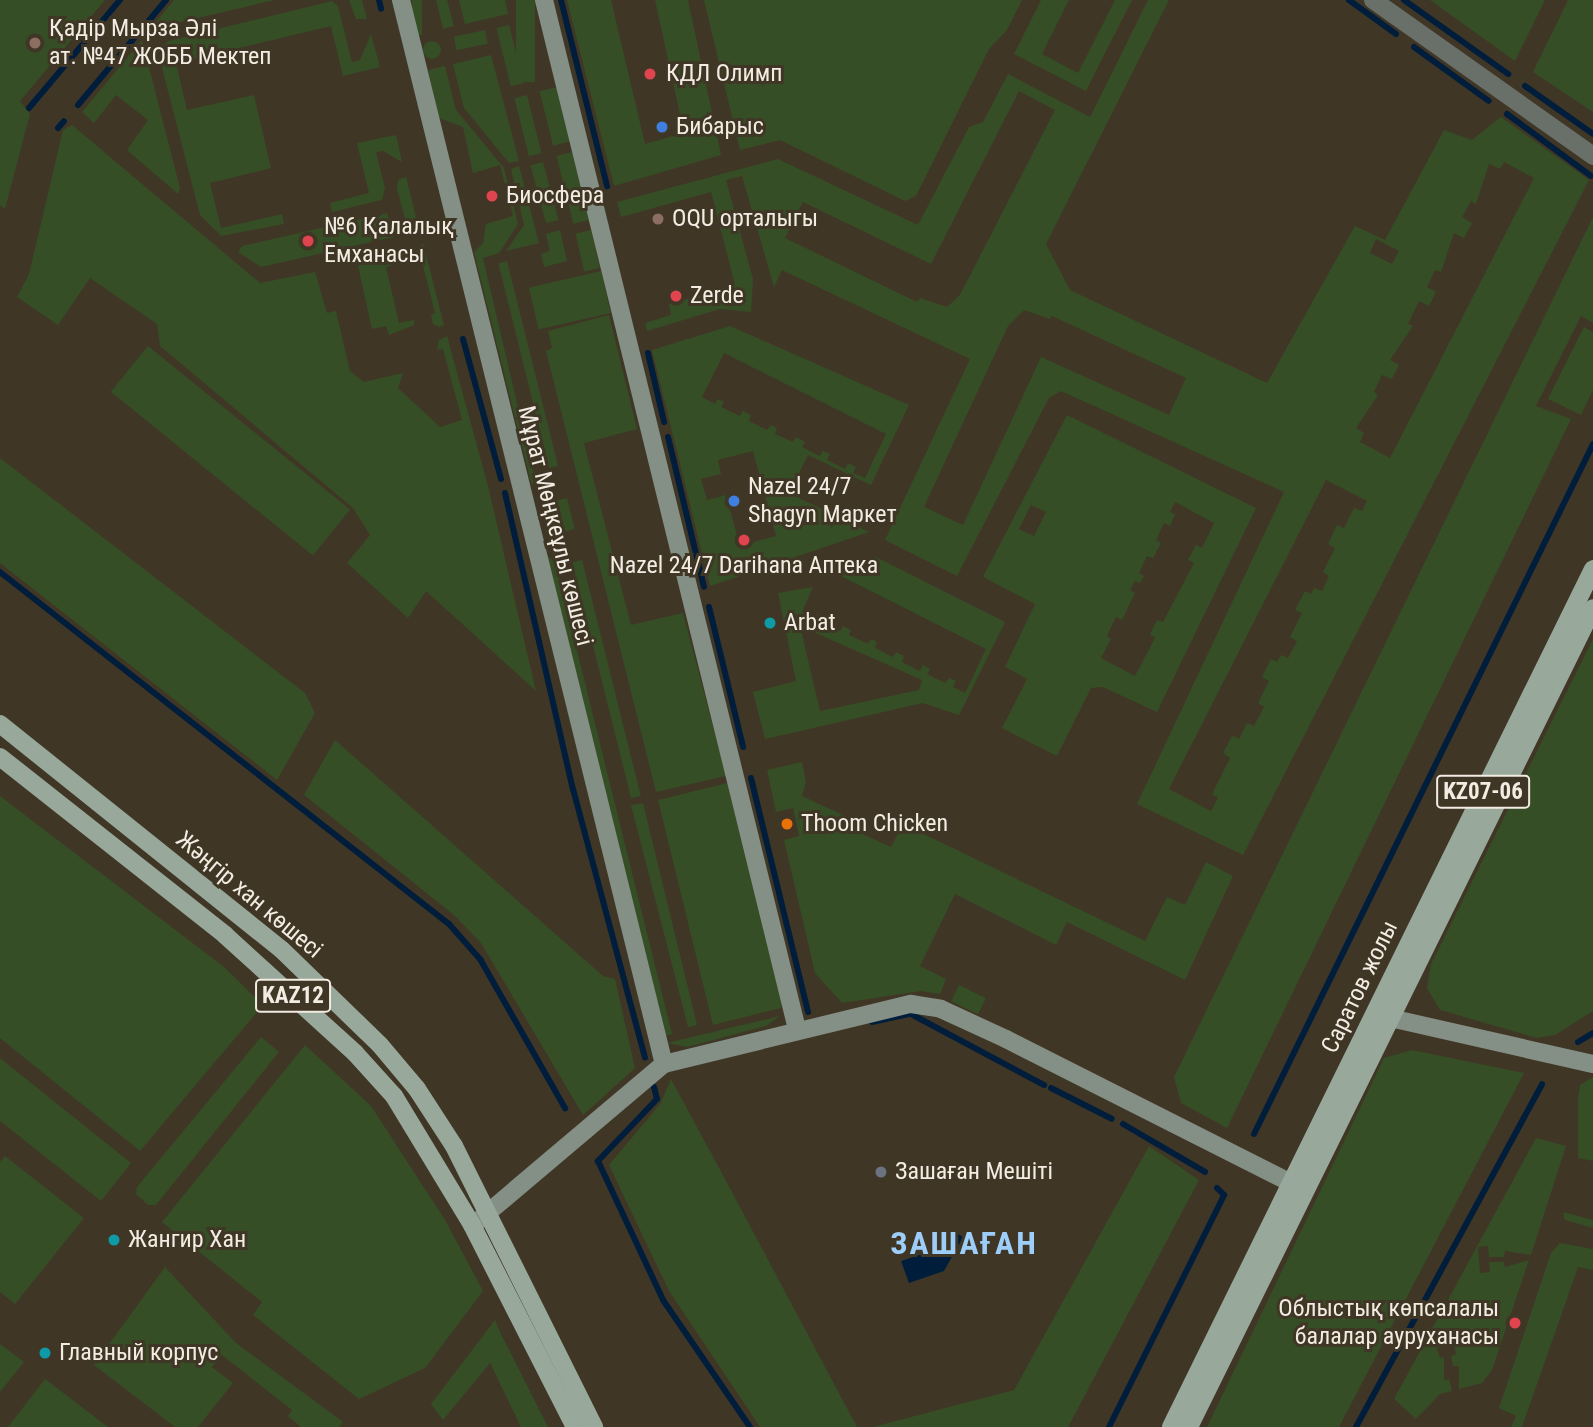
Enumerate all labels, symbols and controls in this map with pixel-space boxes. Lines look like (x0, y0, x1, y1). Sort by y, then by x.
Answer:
place label: Қадір Мырза Әлі ат. №47 ЖОББ Мектеп (49, 15, 271, 71)
marker: Қадір Мырза Әлі ат. №47 ЖОББ Мектеп (27, 35, 43, 51)
place label: КДЛ Олимп (666, 60, 782, 88)
marker: КДЛ Олимп (640, 64, 660, 84)
place label: Бибарыс (676, 113, 764, 141)
marker: Бибарыс (654, 119, 670, 135)
place label: Биосфера (506, 182, 604, 210)
marker: Биосфера (484, 188, 500, 204)
place label: OQU орталыгы (672, 205, 818, 233)
marker: OQU орталыгы (650, 211, 666, 227)
place label: №6 Қалалық Емханасы (324, 213, 454, 269)
marker: №6 Қалалық Емханасы (298, 231, 318, 251)
place label: Zerde (690, 282, 744, 310)
marker: Zerde (668, 288, 684, 304)
street label: Мұрат Мөңкеұлы көшесі (511, 403, 599, 649)
place label: Nazel 24/7 Shagyn Маркет (748, 473, 897, 529)
marker: Nazel 24/7 Shagyn Маркет (726, 493, 742, 509)
marker: Nazel 24/7 Darihana Аптека (736, 532, 752, 548)
place label: Nazel 24/7 Darihana Аптека (610, 552, 878, 580)
place label: Arbat (784, 609, 836, 637)
marker: Arbat (762, 615, 778, 631)
road number: KZ07-06 (1436, 772, 1530, 812)
place label: Thoom Chicken (801, 810, 948, 838)
marker: Thoom Chicken (779, 816, 795, 832)
street label: Жәңгір хан көшесі (170, 825, 328, 965)
street label: Саратов жолы (1316, 916, 1404, 1058)
road number: KAZ12 (254, 976, 332, 1015)
place label: Зашаған Мешіті (895, 1158, 1053, 1186)
marker: Зашаған Мешіті (873, 1164, 889, 1180)
district label: ЗАШАҒАН (891, 1224, 1037, 1262)
place label: Жангир Хан (128, 1226, 246, 1254)
marker: Жангир Хан (106, 1232, 122, 1248)
place label: Облыстық көпсалалы балалар ауруханасы (1278, 1295, 1499, 1351)
marker: Облыстық көпсалалы балалар ауруханасы (1505, 1313, 1525, 1333)
place label: Главный корпус (59, 1339, 218, 1367)
marker: Главный корпус (37, 1345, 53, 1361)

